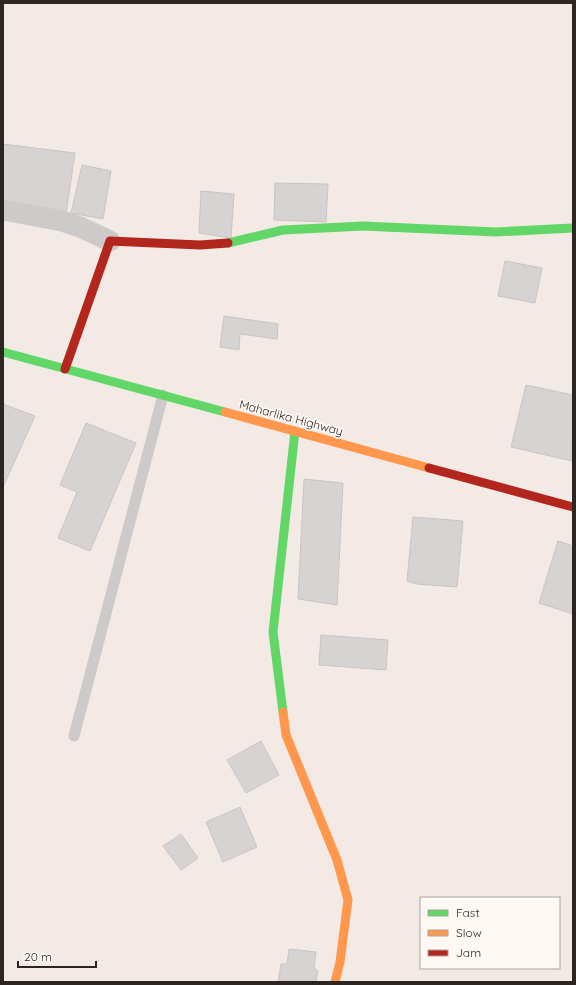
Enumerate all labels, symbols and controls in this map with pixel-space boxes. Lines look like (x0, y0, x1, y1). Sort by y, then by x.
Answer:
street label: Maharlika Highway (238, 396, 345, 439)
legend (420, 897, 560, 969)
text: Fast (456, 905, 480, 920)
text: Slow (456, 925, 482, 940)
scale bar (18, 943, 96, 969)
text: Jam (456, 945, 481, 960)
text: 20 m (24, 949, 52, 964)

